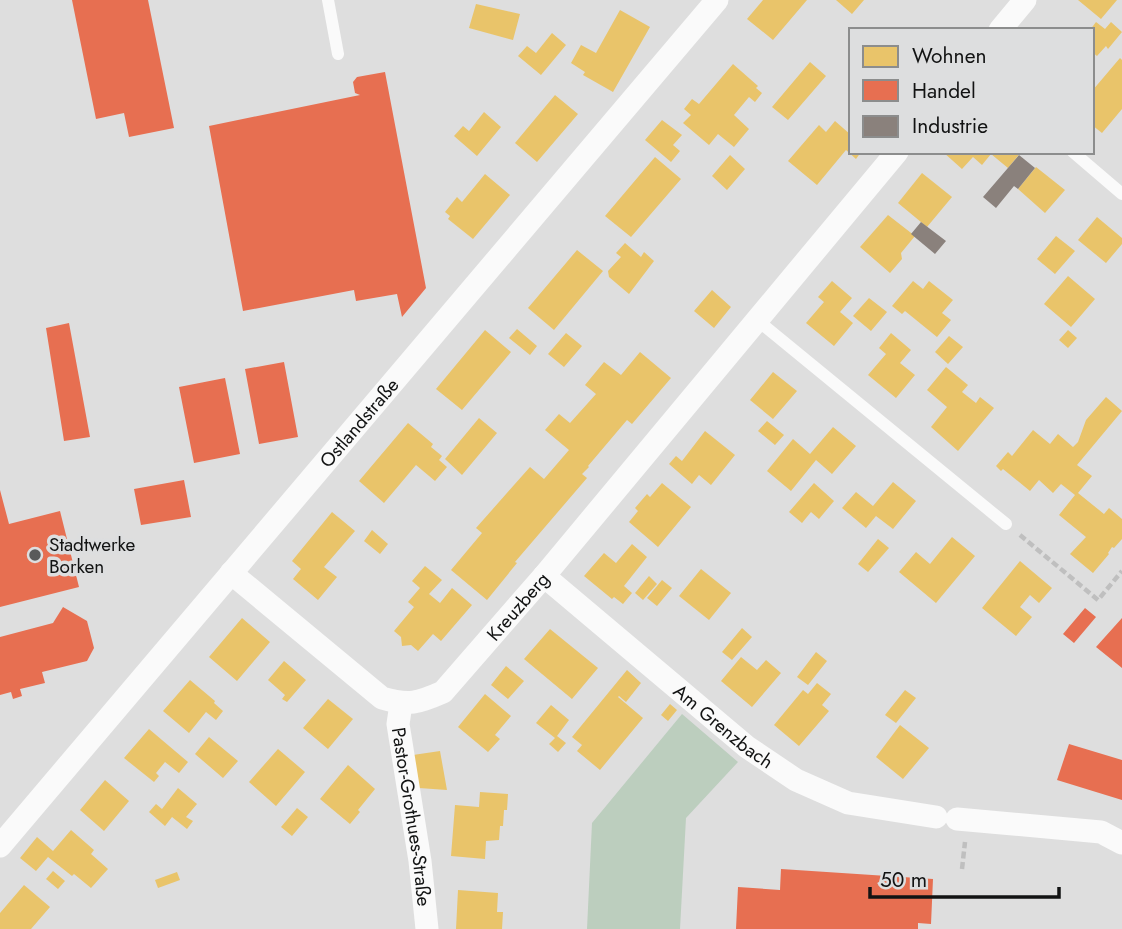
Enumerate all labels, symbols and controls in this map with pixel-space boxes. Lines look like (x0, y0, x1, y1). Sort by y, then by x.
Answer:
legend (849, 28, 1094, 154)
text: Wohnen (912, 41, 986, 71)
text: Handel (912, 76, 976, 106)
text: Industrie (912, 111, 988, 141)
street label: Ostlandstraße (313, 372, 405, 474)
place label: Stadtwerke Borken (49, 531, 136, 580)
marker: Stadtwerke Borken (27, 547, 43, 563)
street label: Kreuzberg (481, 566, 556, 647)
street label: Am Grenzbach (667, 678, 779, 775)
street label: Pastor-Grothues-Straße (385, 725, 438, 908)
scale bar (870, 856, 1059, 900)
text: 50 m (880, 865, 927, 895)

